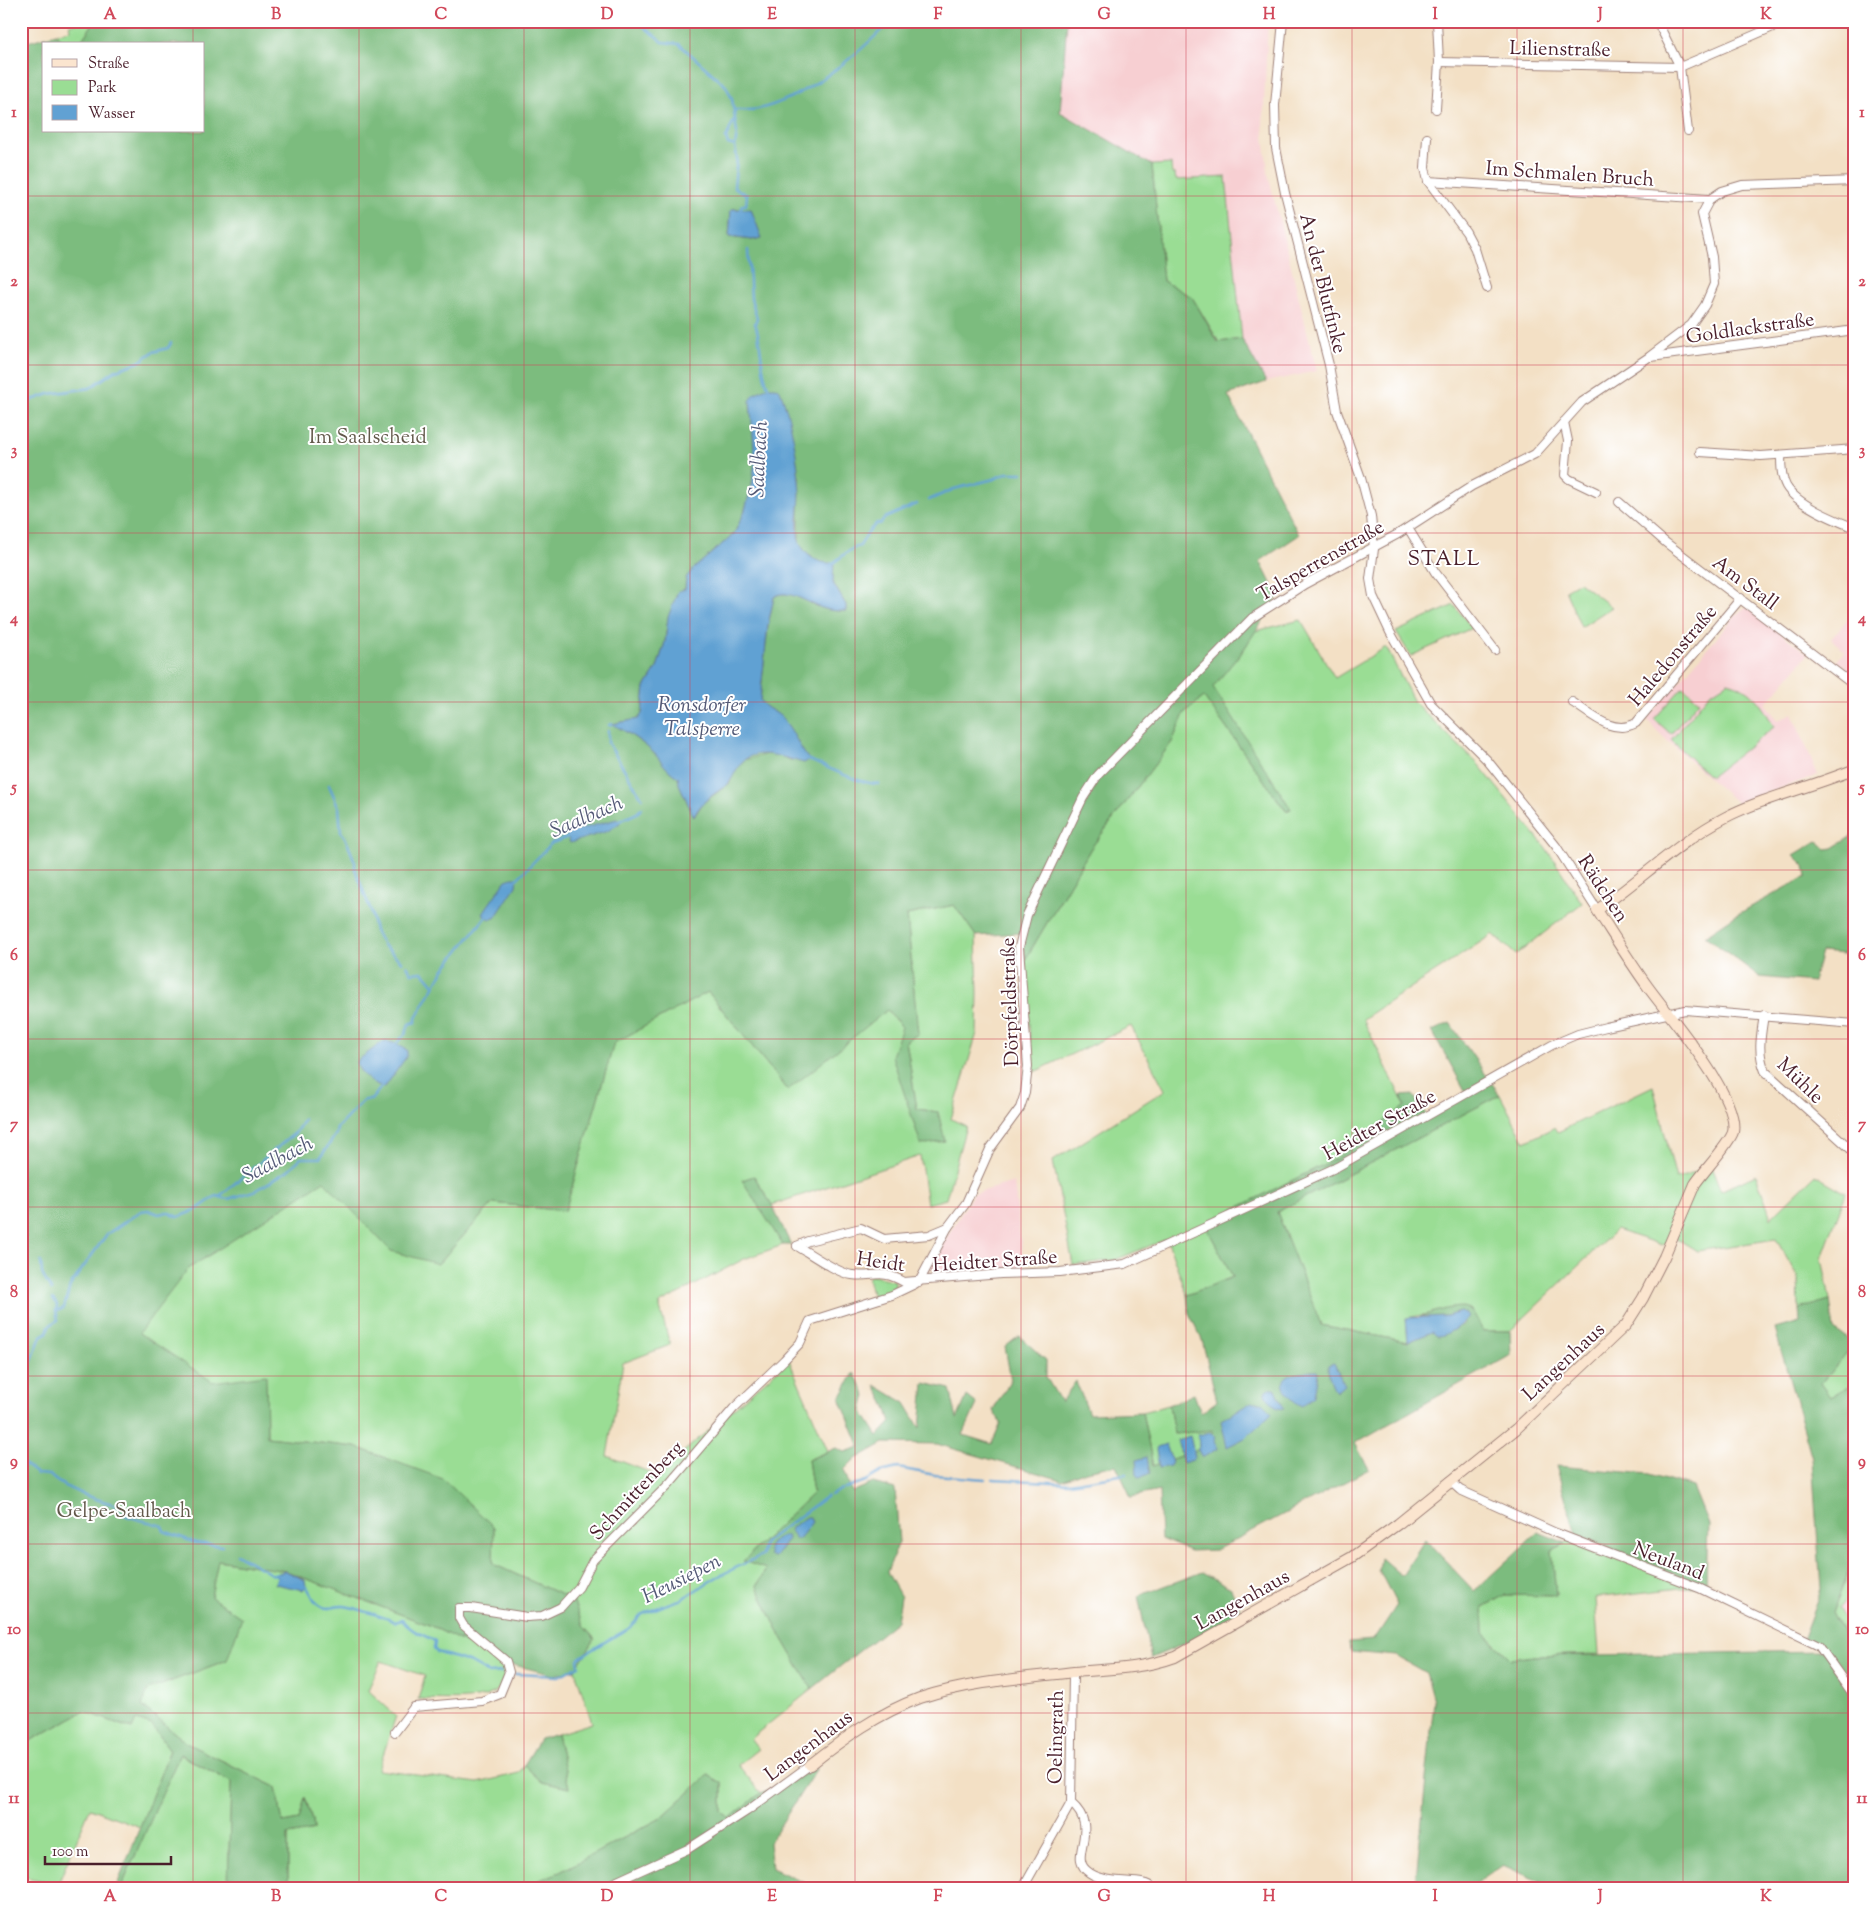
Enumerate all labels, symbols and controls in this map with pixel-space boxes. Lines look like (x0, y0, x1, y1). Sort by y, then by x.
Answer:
text: A (104, 4, 117, 27)
text: B (271, 4, 281, 27)
text: C (435, 4, 448, 27)
text: D (601, 4, 614, 27)
text: E (767, 4, 777, 27)
text: F (934, 4, 943, 27)
text: G (1097, 4, 1111, 27)
text: H (1263, 4, 1276, 27)
text: I (1432, 4, 1438, 27)
text: J (1596, 4, 1603, 27)
text: K (1760, 4, 1772, 27)
street label: Lilienstraße (1509, 35, 1611, 66)
legend (42, 42, 205, 132)
text: Straße (88, 54, 130, 75)
text: Park (88, 78, 117, 99)
text: 1 (11, 102, 17, 125)
text: 1 (1859, 102, 1865, 125)
text: Wasser (88, 104, 135, 125)
street label: Im Schmalen Bruch (1485, 155, 1655, 196)
street label: An der Blutfinke (1290, 211, 1353, 357)
text: 2 (10, 271, 18, 294)
text: 2 (1858, 271, 1866, 294)
street label: Goldlackstraße (1684, 306, 1817, 353)
water label: Saalbach (743, 420, 777, 498)
park label: Im Saalscheid (309, 424, 427, 453)
text: 3 (11, 440, 18, 463)
text: 3 (1859, 440, 1866, 463)
street label: Talsperrenstraße (1252, 514, 1390, 610)
district label: STALL (1408, 545, 1480, 575)
street label: Am Stall (1705, 549, 1784, 619)
street label: Haledonstraße (1623, 599, 1725, 714)
text: 4 (9, 608, 18, 631)
text: 4 (1857, 608, 1866, 631)
water label: Ronsdorfer Talsperre (658, 691, 747, 745)
text: 5 (9, 777, 17, 800)
text: 5 (1857, 777, 1865, 800)
water label: Saalbach (546, 789, 628, 847)
street label: Rädchen (1569, 850, 1635, 929)
street label: Dörpfeldstraße (995, 937, 1028, 1067)
text: 6 (10, 945, 18, 968)
text: 6 (1858, 945, 1866, 968)
street label: Mühle (1769, 1052, 1829, 1112)
street label: Heidter Straße (1318, 1083, 1442, 1169)
text: 7 (10, 1114, 19, 1137)
text: 7 (1858, 1114, 1867, 1137)
water label: Saalbach (237, 1130, 319, 1192)
street label: Heidter Straße (932, 1244, 1059, 1281)
street label: Heidt (855, 1246, 907, 1281)
text: 8 (10, 1282, 18, 1305)
text: 8 (1858, 1282, 1866, 1305)
street label: Langenhaus (1517, 1317, 1613, 1409)
street label: Schmittenberg (584, 1435, 692, 1548)
text: 9 (10, 1451, 18, 1474)
text: 9 (1858, 1451, 1866, 1474)
park label: Gelpe-Saalbach (57, 1498, 192, 1527)
street label: Neuland (1628, 1535, 1708, 1589)
water label: Heusiepen (637, 1547, 727, 1613)
street label: Langenhaus (1191, 1563, 1296, 1639)
text: 10 (7, 1619, 21, 1642)
text: 10 (1855, 1619, 1869, 1642)
street label: Oelingrath (1042, 1690, 1073, 1784)
street label: Langenhaus (759, 1704, 860, 1790)
text: 11 (9, 1788, 20, 1811)
text: 11 (1857, 1788, 1868, 1811)
scale bar (45, 1834, 171, 1866)
text: 100 m (52, 1842, 89, 1863)
text: A (104, 1886, 117, 1909)
text: B (271, 1886, 281, 1909)
text: C (435, 1886, 448, 1909)
text: D (601, 1886, 614, 1909)
text: E (767, 1886, 777, 1909)
text: F (934, 1886, 943, 1909)
text: G (1097, 1886, 1111, 1909)
text: H (1263, 1886, 1276, 1909)
text: I (1432, 1886, 1438, 1909)
text: J (1596, 1886, 1603, 1909)
text: K (1760, 1886, 1772, 1909)

